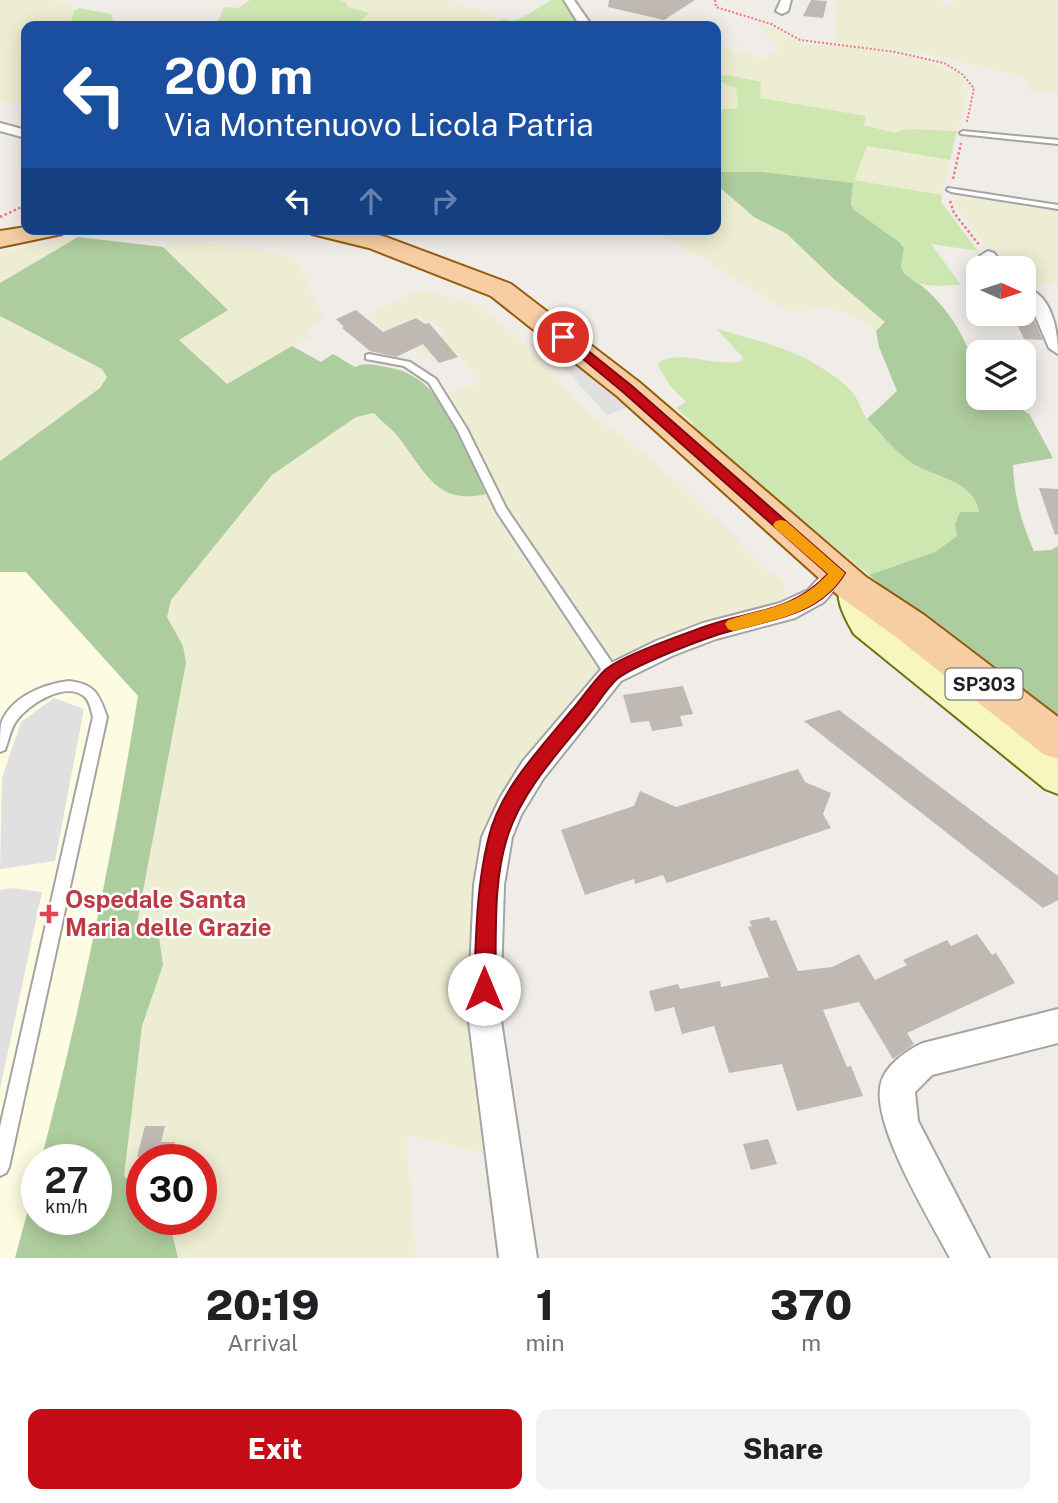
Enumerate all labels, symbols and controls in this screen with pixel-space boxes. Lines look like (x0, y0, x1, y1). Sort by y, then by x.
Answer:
text: 200 m (164, 47, 313, 105)
icon: left (49, 49, 140, 140)
text: Via Montenuovo Licola Patria (164, 106, 594, 143)
icon: left (279, 182, 317, 220)
icon: ahead (352, 182, 390, 220)
icon: right (425, 182, 463, 220)
north arrow (966, 256, 1036, 326)
map controls (966, 256, 1036, 410)
pin (533, 307, 593, 367)
icon: arrive (544, 318, 582, 356)
button: layers (966, 340, 1036, 410)
road number: SP303 (946, 668, 1023, 699)
place label: Ospedale Santa Maria delle Grazie (65, 885, 272, 941)
marker: Ospedale Santa Maria delle Grazie (39, 904, 59, 924)
position arrow (447, 952, 521, 1026)
speed limit sign: 30 (126, 1144, 217, 1235)
text: 27 (44, 1160, 89, 1201)
text: km/h (45, 1196, 88, 1217)
text: 20:19 (206, 1280, 320, 1329)
text: 1 (536, 1280, 554, 1329)
text: 370 (770, 1280, 852, 1329)
text: Arrival (227, 1329, 298, 1356)
text: min (525, 1329, 564, 1356)
text: m (801, 1329, 821, 1356)
button: Exit (28, 1409, 522, 1489)
button: Share (536, 1409, 1030, 1489)

